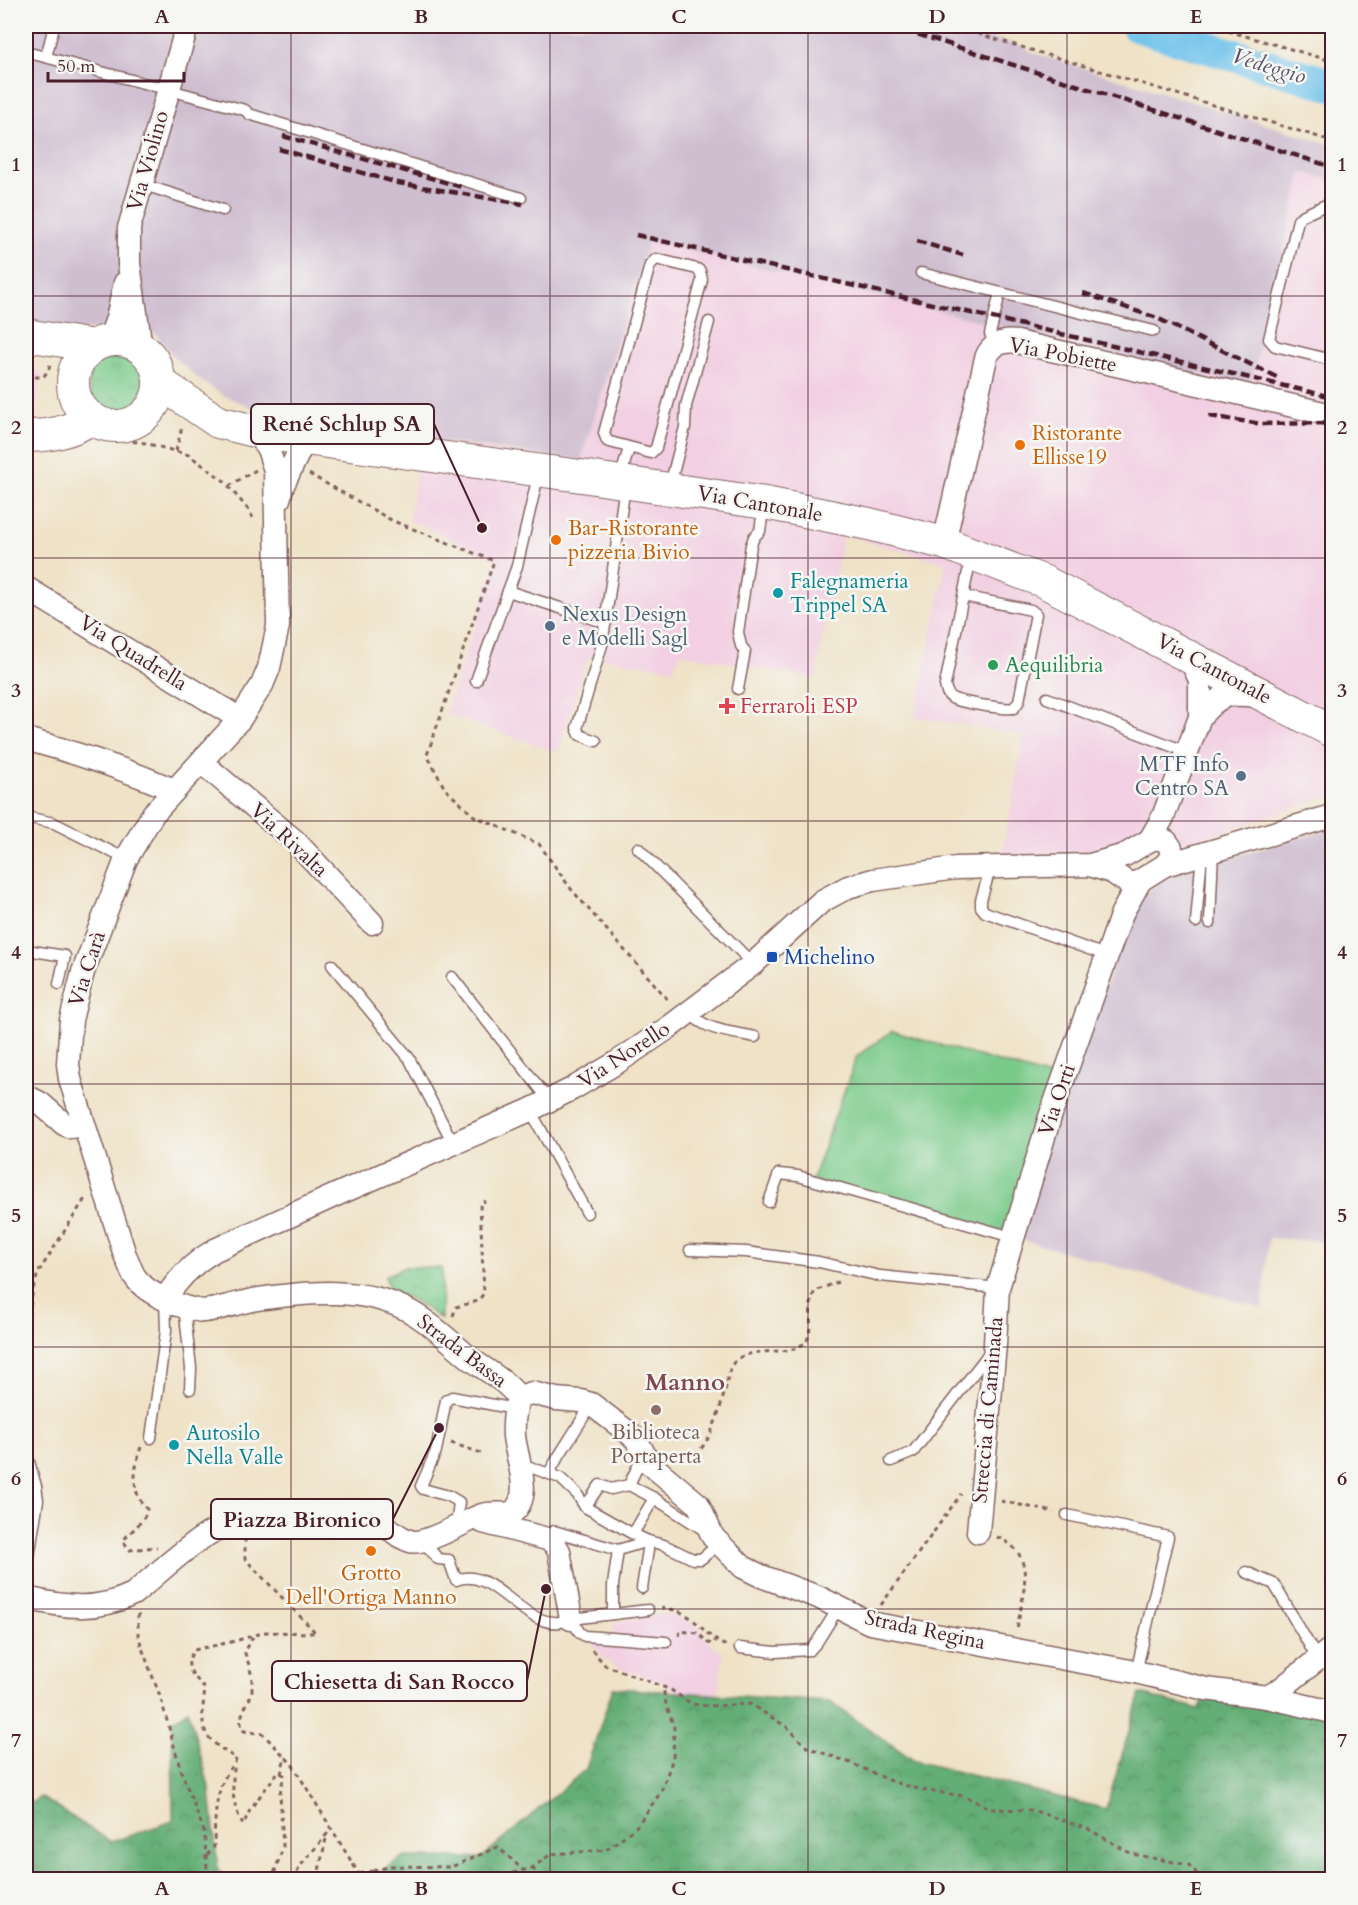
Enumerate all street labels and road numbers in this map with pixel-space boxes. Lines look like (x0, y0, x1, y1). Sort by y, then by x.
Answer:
street label: Via Violino (120, 107, 176, 215)
street label: Via Pobiette (1007, 330, 1119, 380)
street label: Via Cantonale (695, 479, 825, 529)
street label: Via Quadrella (73, 608, 193, 698)
street label: Via Cantonale (1151, 626, 1277, 712)
street label: Via Rivalta (244, 796, 334, 884)
street label: Via Carà (61, 927, 113, 1011)
street label: Via Norello (572, 1014, 676, 1096)
street label: Via Orti (1031, 1060, 1083, 1140)
street label: Strada Bassa (411, 1307, 513, 1395)
street label: Streccia di Caminada (965, 1316, 1011, 1504)
street label: Strada Regina (862, 1603, 988, 1657)

